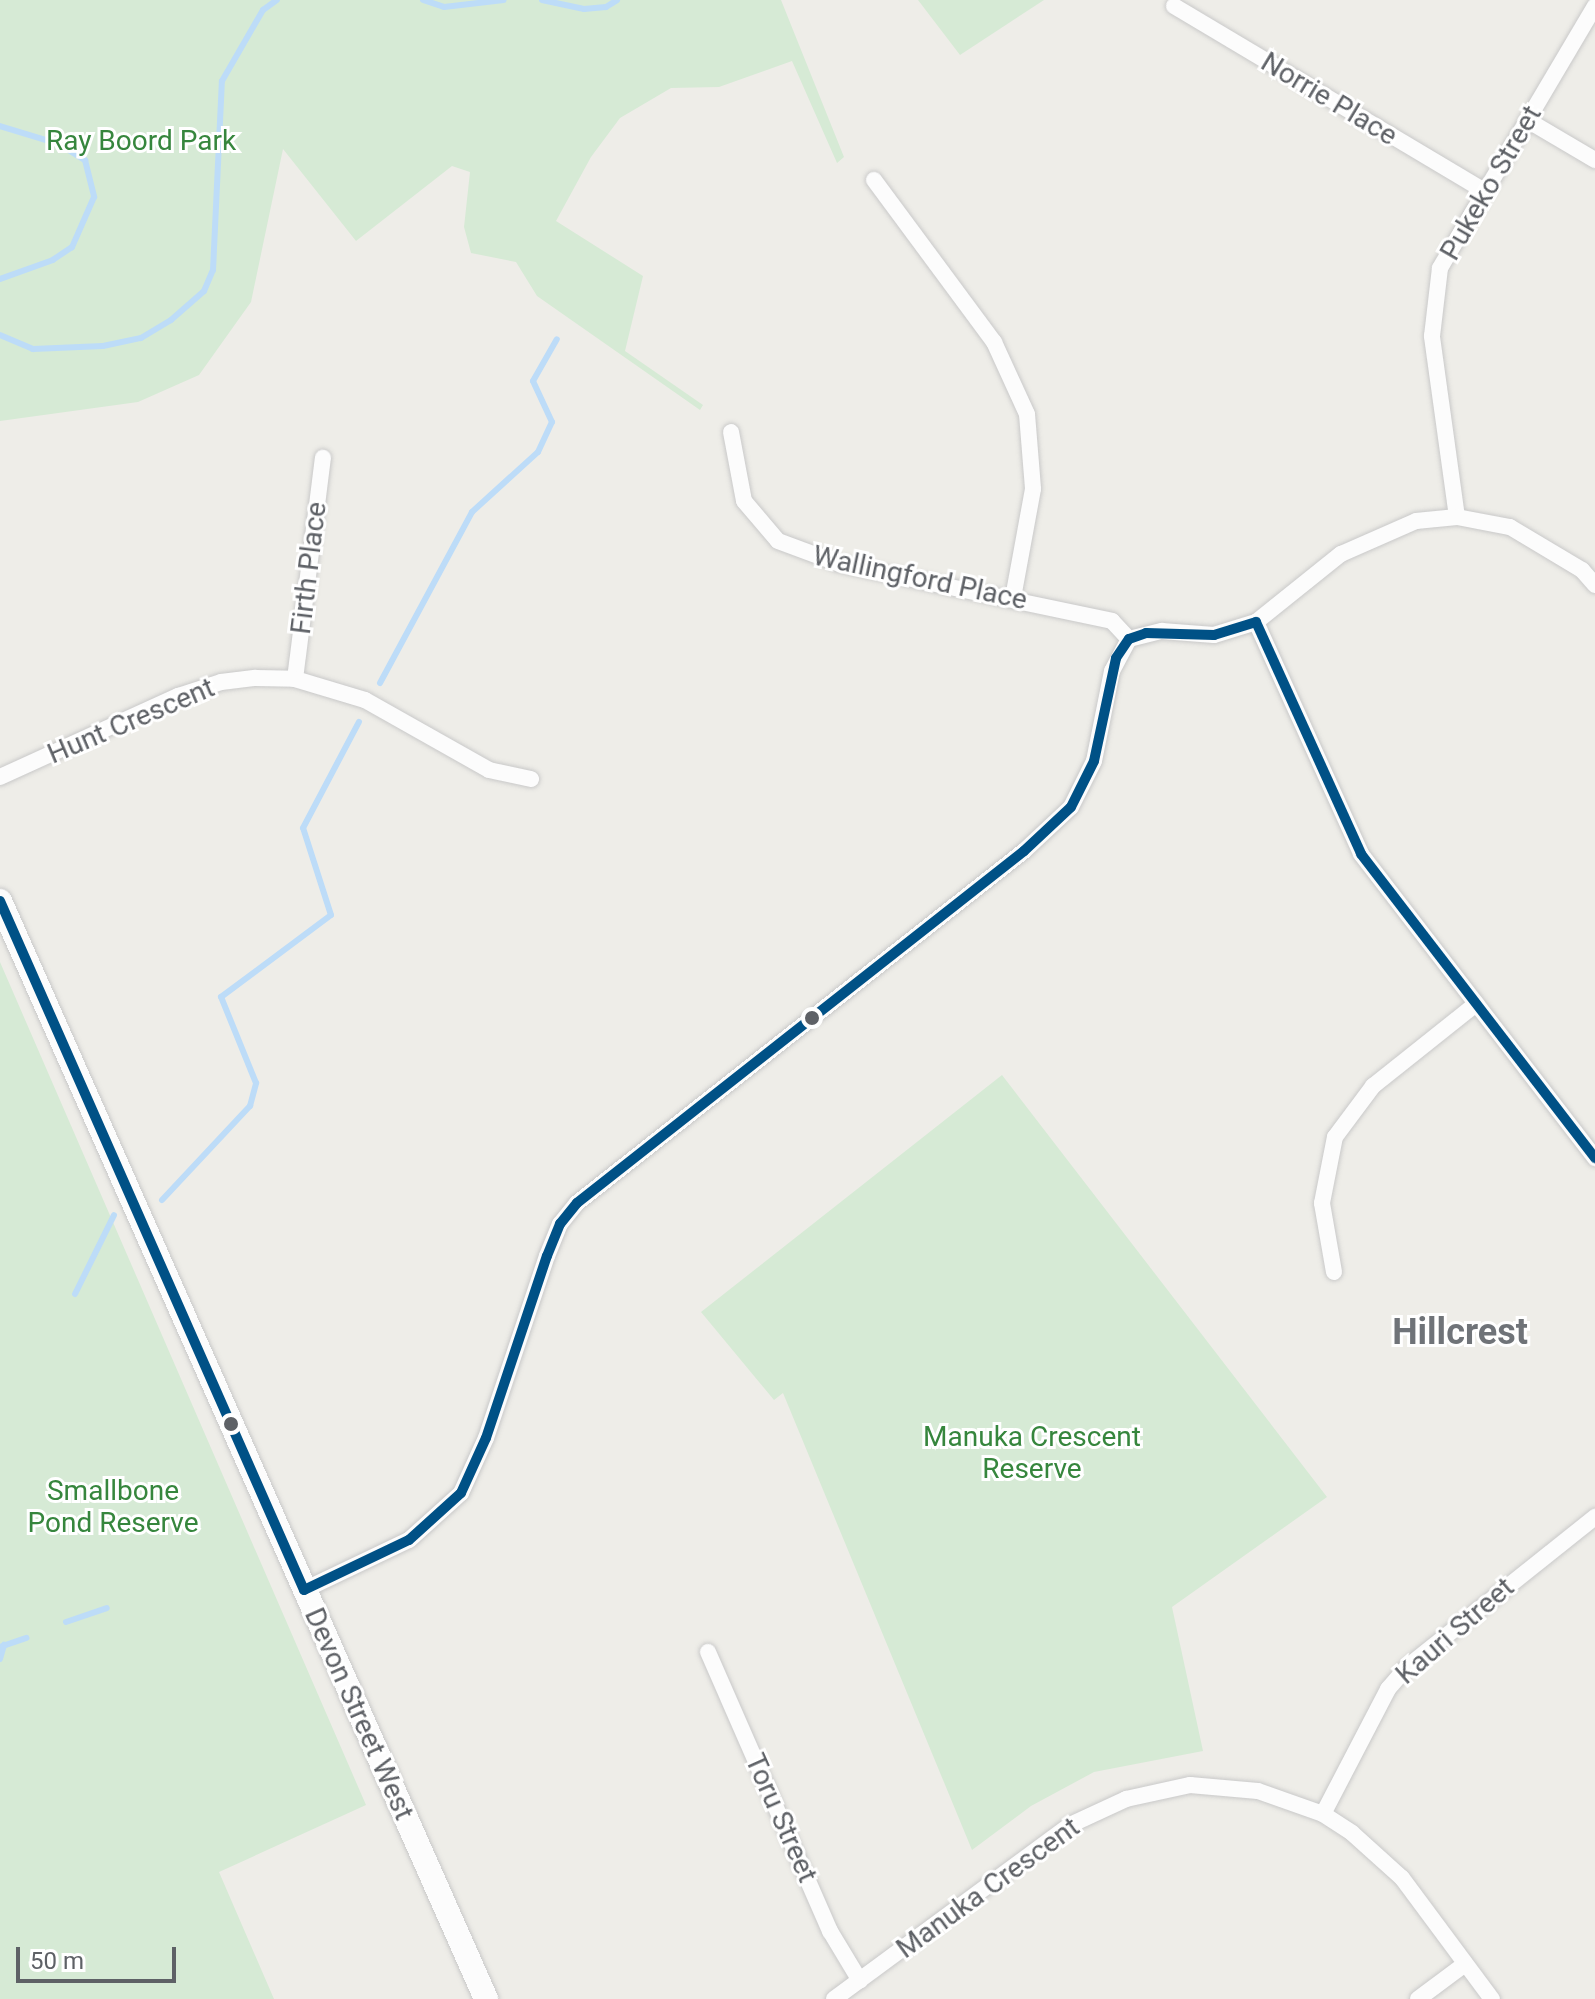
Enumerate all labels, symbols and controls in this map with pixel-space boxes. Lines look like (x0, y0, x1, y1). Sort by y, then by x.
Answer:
street label: Norrie Place (1255, 45, 1403, 153)
street label: Pukeko Street (1433, 100, 1549, 266)
park label: Ray Boord Park (46, 124, 236, 158)
street label: Firth Place (284, 500, 334, 636)
street label: Wallingford Place (810, 539, 1030, 617)
street label: Hunt Crescent (43, 671, 219, 771)
unlabelled marker (804, 1010, 820, 1026)
district label: Hillcrest (1392, 1311, 1528, 1355)
unlabelled marker (223, 1416, 239, 1432)
park label: Manuka Crescent Reserve (923, 1420, 1141, 1486)
park label: Smallbone Pond Reserve (27, 1474, 199, 1540)
street label: Kauri Street (1389, 1571, 1521, 1691)
street label: Devon Street West (297, 1603, 421, 1825)
street label: Toru Street (738, 1749, 824, 1887)
street label: Manuka Crescent (890, 1810, 1086, 1966)
scale bar (20, 1931, 180, 1981)
text: 50 m (30, 1947, 84, 1975)

